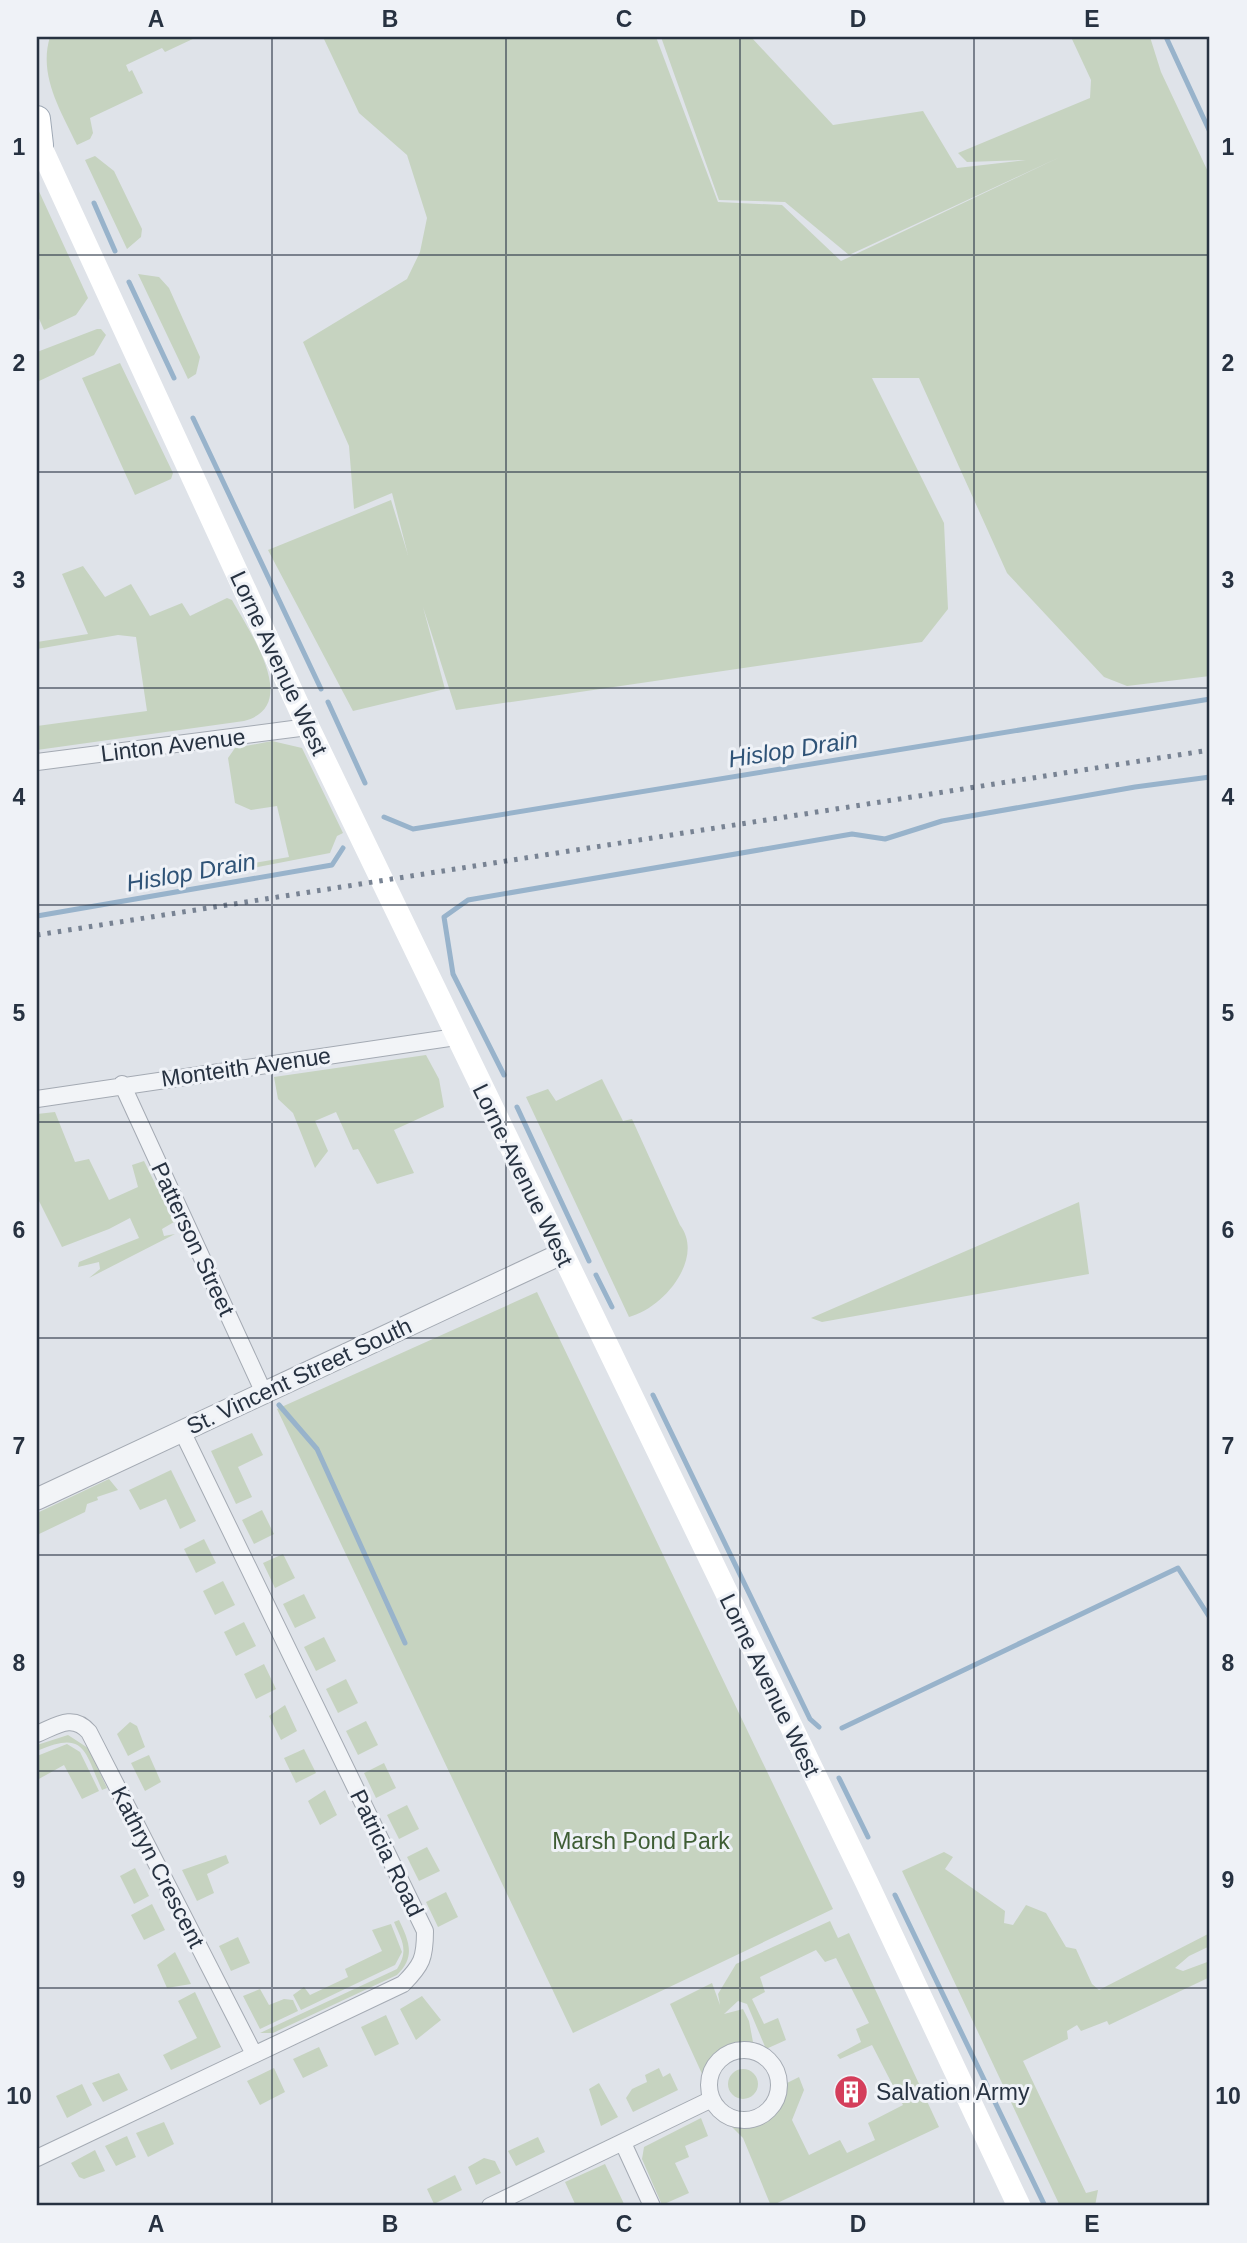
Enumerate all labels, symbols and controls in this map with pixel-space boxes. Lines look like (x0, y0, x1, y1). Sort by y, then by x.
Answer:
text: A (148, 6, 164, 32)
text: B (382, 6, 398, 32)
text: C (616, 6, 632, 32)
text: D (850, 6, 866, 32)
text: E (1084, 6, 1100, 32)
text: 1 (13, 134, 26, 160)
text: 1 (1222, 134, 1235, 160)
text: 2 (13, 350, 25, 376)
text: 2 (1222, 350, 1234, 376)
text: 3 (13, 567, 25, 593)
street label: Lorne Avenue West (225, 567, 333, 760)
text: 3 (1222, 567, 1234, 593)
street label: Linton Avenue (99, 723, 247, 767)
water label: Hislop Drain (726, 725, 860, 773)
text: 4 (13, 784, 26, 810)
text: 4 (1222, 784, 1235, 810)
water label: Hislop Drain (124, 847, 258, 897)
text: 5 (13, 1000, 26, 1026)
text: 5 (1222, 1000, 1235, 1026)
street label: Monteith Avenue (160, 1042, 332, 1092)
street label: Lorne Avenue West (467, 1079, 579, 1271)
street label: Patterson Street (146, 1158, 240, 1320)
text: 6 (13, 1217, 25, 1243)
text: 6 (1222, 1217, 1234, 1243)
street label: St. Vincent Street South (182, 1312, 416, 1440)
text: 7 (13, 1433, 25, 1459)
text: 7 (1222, 1433, 1234, 1459)
street label: Lorne Avenue West (714, 1589, 826, 1781)
text: 8 (13, 1650, 26, 1676)
text: 8 (1222, 1650, 1235, 1676)
street label: Kathryn Crescent (106, 1782, 210, 1953)
street label: Patricia Road (345, 1785, 429, 1921)
park label: Marsh Pond Park (552, 1828, 730, 1854)
text: 9 (13, 1867, 25, 1893)
text: 9 (1222, 1867, 1234, 1893)
building icon: Salvation Army (832, 2073, 870, 2111)
place label: Salvation Army (876, 2079, 1030, 2105)
text: 10 (6, 2083, 32, 2109)
text: 10 (1215, 2083, 1241, 2109)
text: A (148, 2211, 164, 2237)
text: B (382, 2211, 398, 2237)
text: C (616, 2211, 632, 2237)
text: D (850, 2211, 866, 2237)
text: E (1084, 2211, 1100, 2237)

